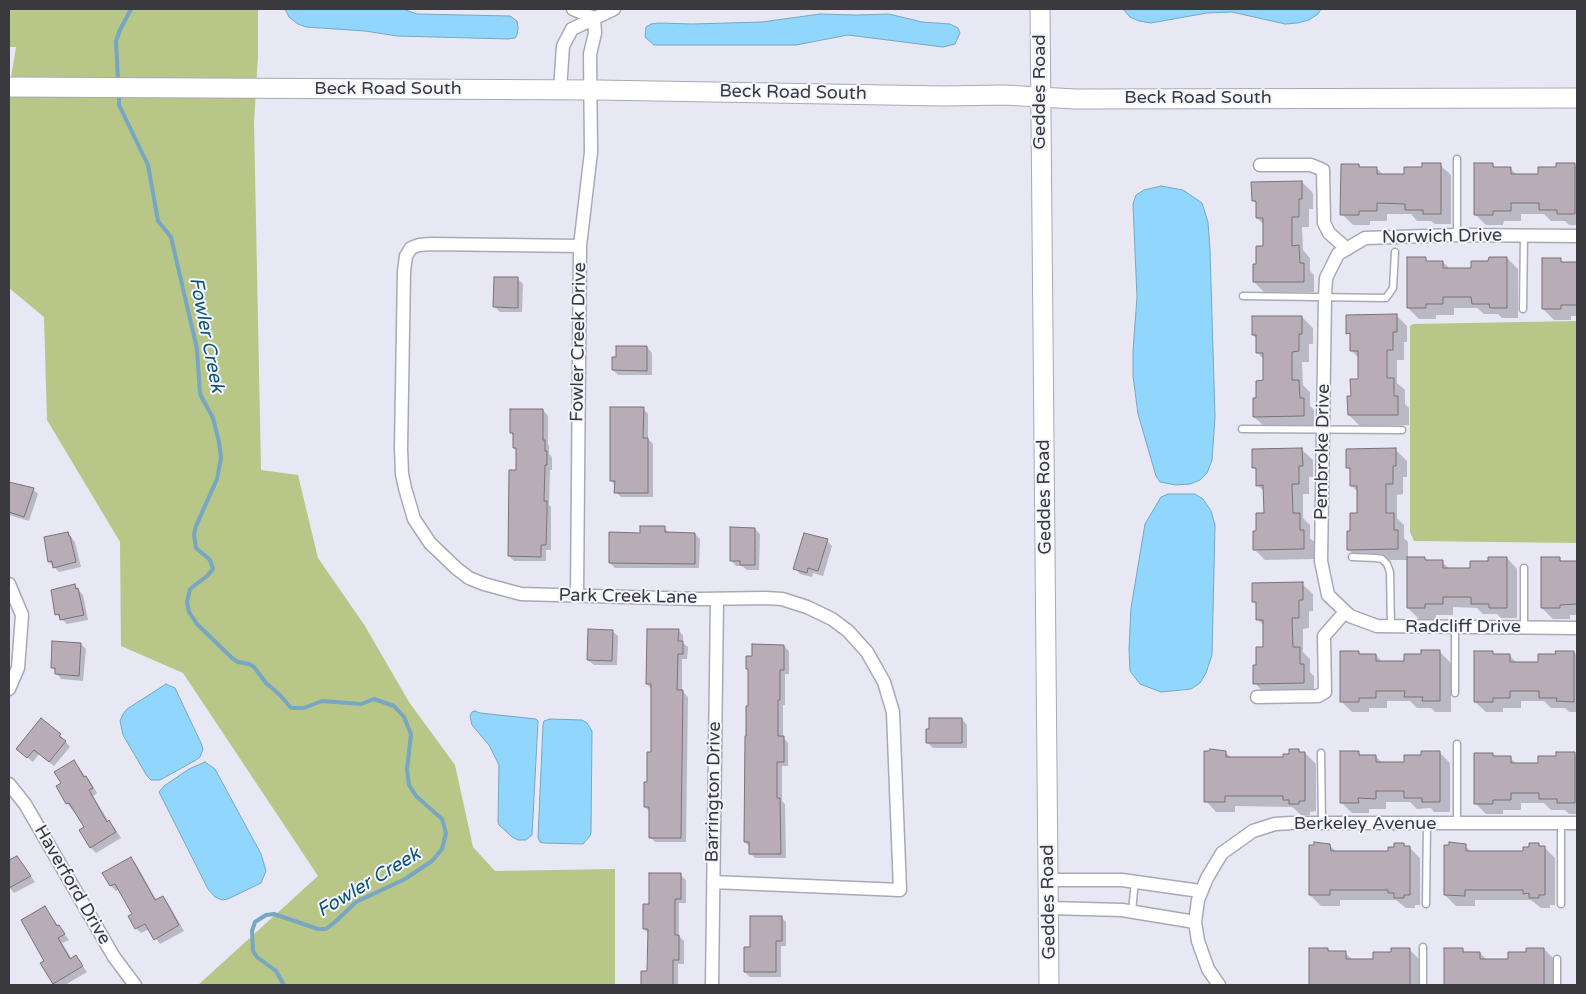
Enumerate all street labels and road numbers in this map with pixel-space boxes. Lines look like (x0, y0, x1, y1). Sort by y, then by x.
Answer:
street label: Geddes Road (1029, 34, 1051, 150)
street label: Beck Road South (314, 78, 462, 100)
street label: Beck Road South (719, 81, 867, 105)
street label: Beck Road South (1124, 87, 1272, 109)
street label: Norwich Drive (1382, 225, 1502, 249)
street label: Fowler Creek Drive (567, 262, 591, 422)
street label: Pembroke Drive (1311, 384, 1335, 520)
street label: Geddes Road (1033, 439, 1057, 555)
street label: Park Creek Lane (559, 585, 697, 609)
street label: Radcliff Drive (1405, 616, 1521, 638)
street label: Barrington Drive (702, 721, 726, 863)
street label: Berkeley Avenue (1294, 813, 1436, 835)
street label: Haverford Drive (29, 821, 115, 949)
street label: Geddes Road (1037, 844, 1061, 960)

